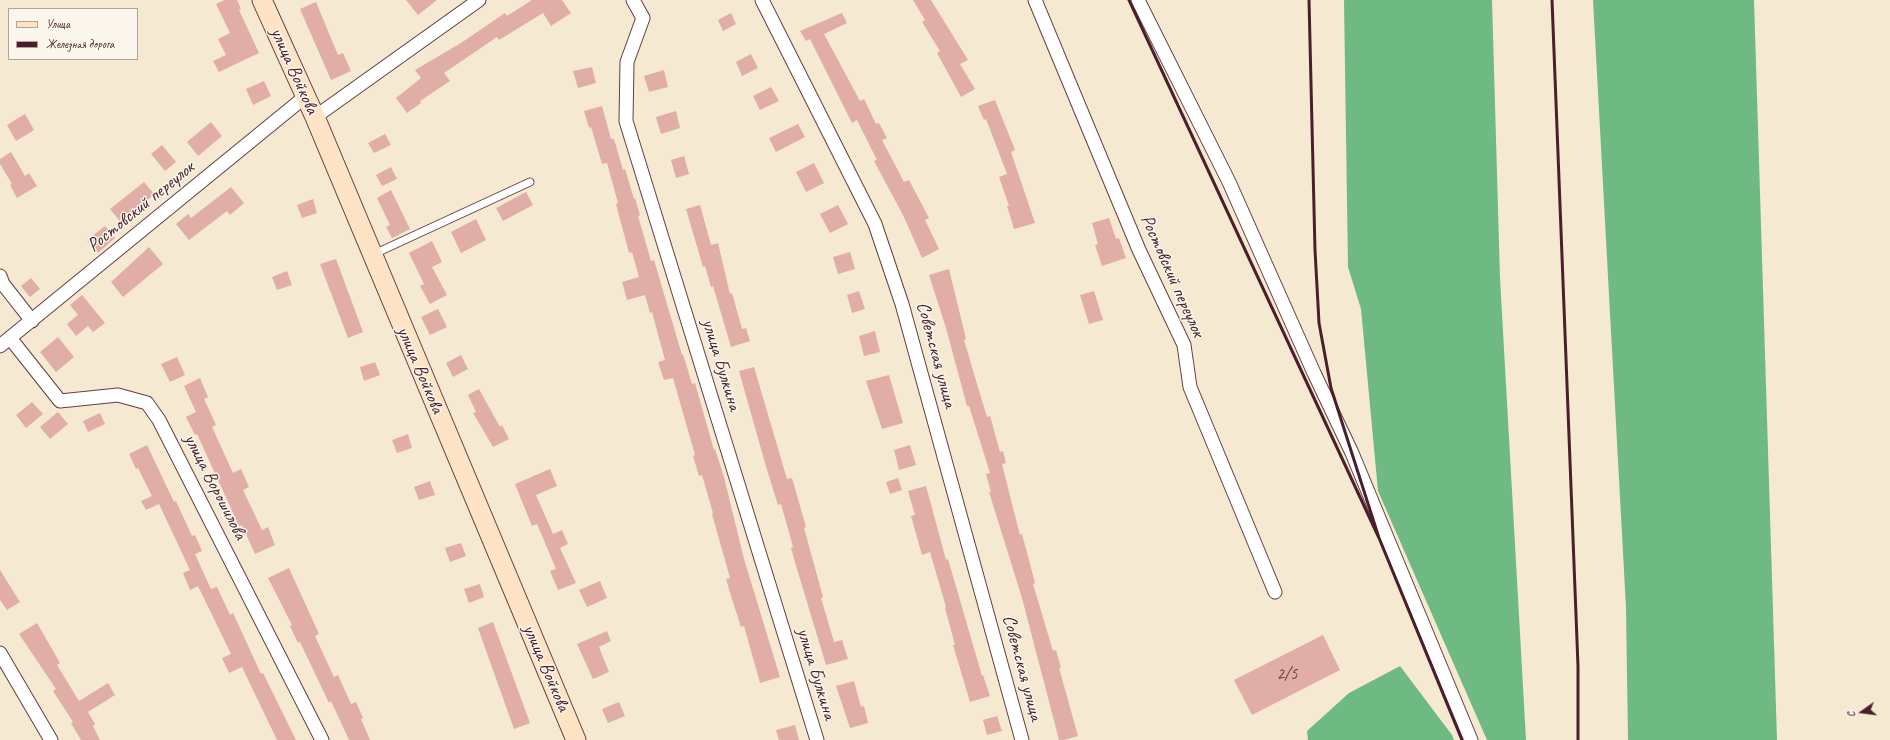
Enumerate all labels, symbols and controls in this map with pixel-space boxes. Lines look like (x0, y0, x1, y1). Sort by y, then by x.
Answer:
legend (8, 8, 138, 60)
text: Улица (46, 16, 70, 32)
street label: улица Войкова (265, 24, 323, 118)
text: Железная дорога (46, 36, 114, 52)
street label: Ростовский переулок (83, 157, 199, 257)
street label: Ростовский переулок (1135, 211, 1209, 341)
street label: Советская улица (911, 299, 961, 411)
street label: улица Булкина (696, 316, 746, 414)
street label: улица Войкова (391, 323, 449, 417)
street label: улица Ворошилова (179, 430, 251, 544)
street label: Советская улица (997, 612, 1047, 724)
street label: улица Войкова (517, 621, 575, 715)
street label: улица Булкина (791, 625, 841, 723)
house number: 2/5 (1277, 665, 1297, 685)
north arrow (1842, 692, 1882, 732)
text: С (1843, 711, 1858, 719)

